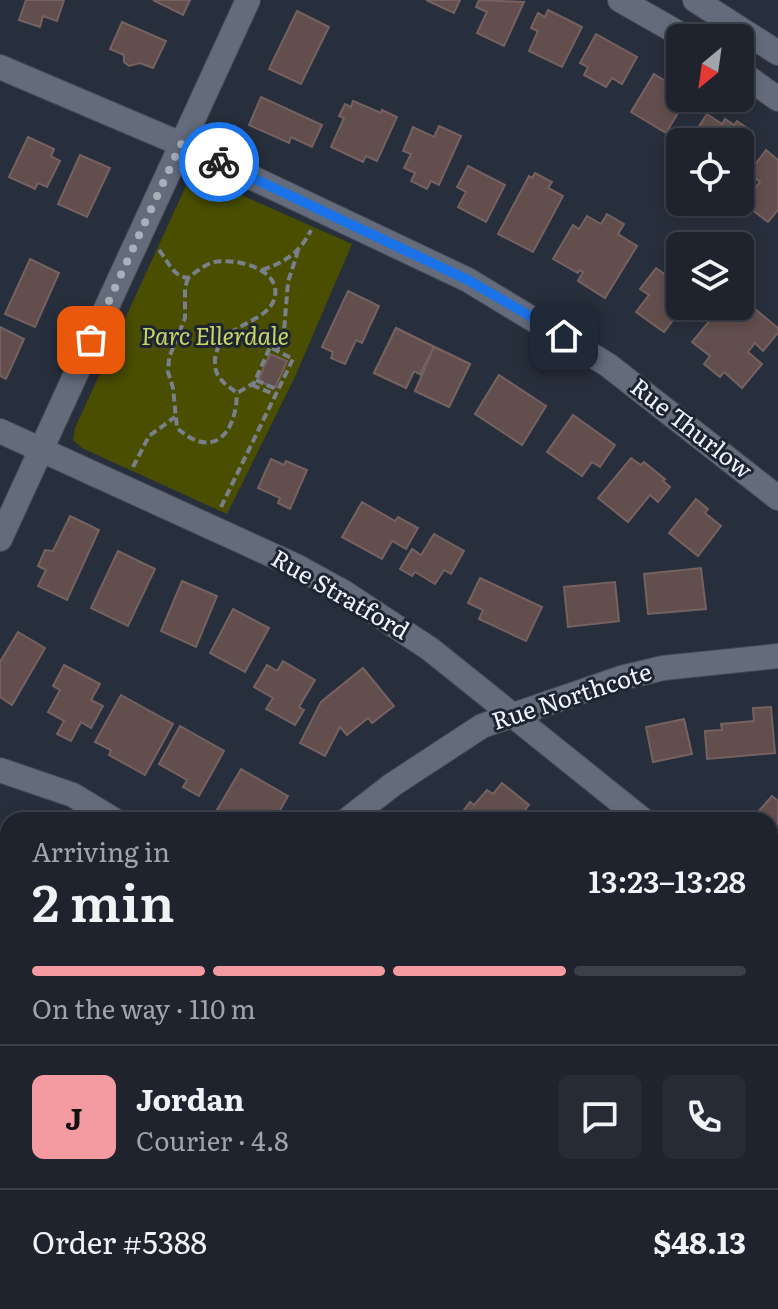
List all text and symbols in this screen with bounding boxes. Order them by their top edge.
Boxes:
north arrow [666,24,754,112]
map controls [666,24,754,320]
courier [179,122,259,202]
button: locate [666,128,754,216]
icon: bike [197,140,241,184]
button: layers [666,232,754,320]
pin [530,302,598,370]
pin [57,306,125,374]
icon: home [542,314,586,358]
park label: Parc Ellerdale [141,317,289,352]
icon: bag [69,318,113,362]
street label: Rue Thurlow [624,368,761,486]
street label: Rue Stratford [266,539,417,647]
street label: Rue Northcote [487,652,655,737]
text: Arriving in [32,831,170,870]
text: 13:23–13:28 [589,858,746,902]
text: 2 min [32,861,175,938]
text: On the way · 110 m [32,988,256,1027]
button: chat [558,1075,642,1159]
button: phone [662,1075,746,1159]
text: Jordan [136,1076,244,1120]
text: J [65,1095,83,1139]
text: Courier · 4.8 [136,1120,289,1159]
text: Order #5388 [32,1219,207,1263]
text: $48.13 [653,1219,746,1263]

